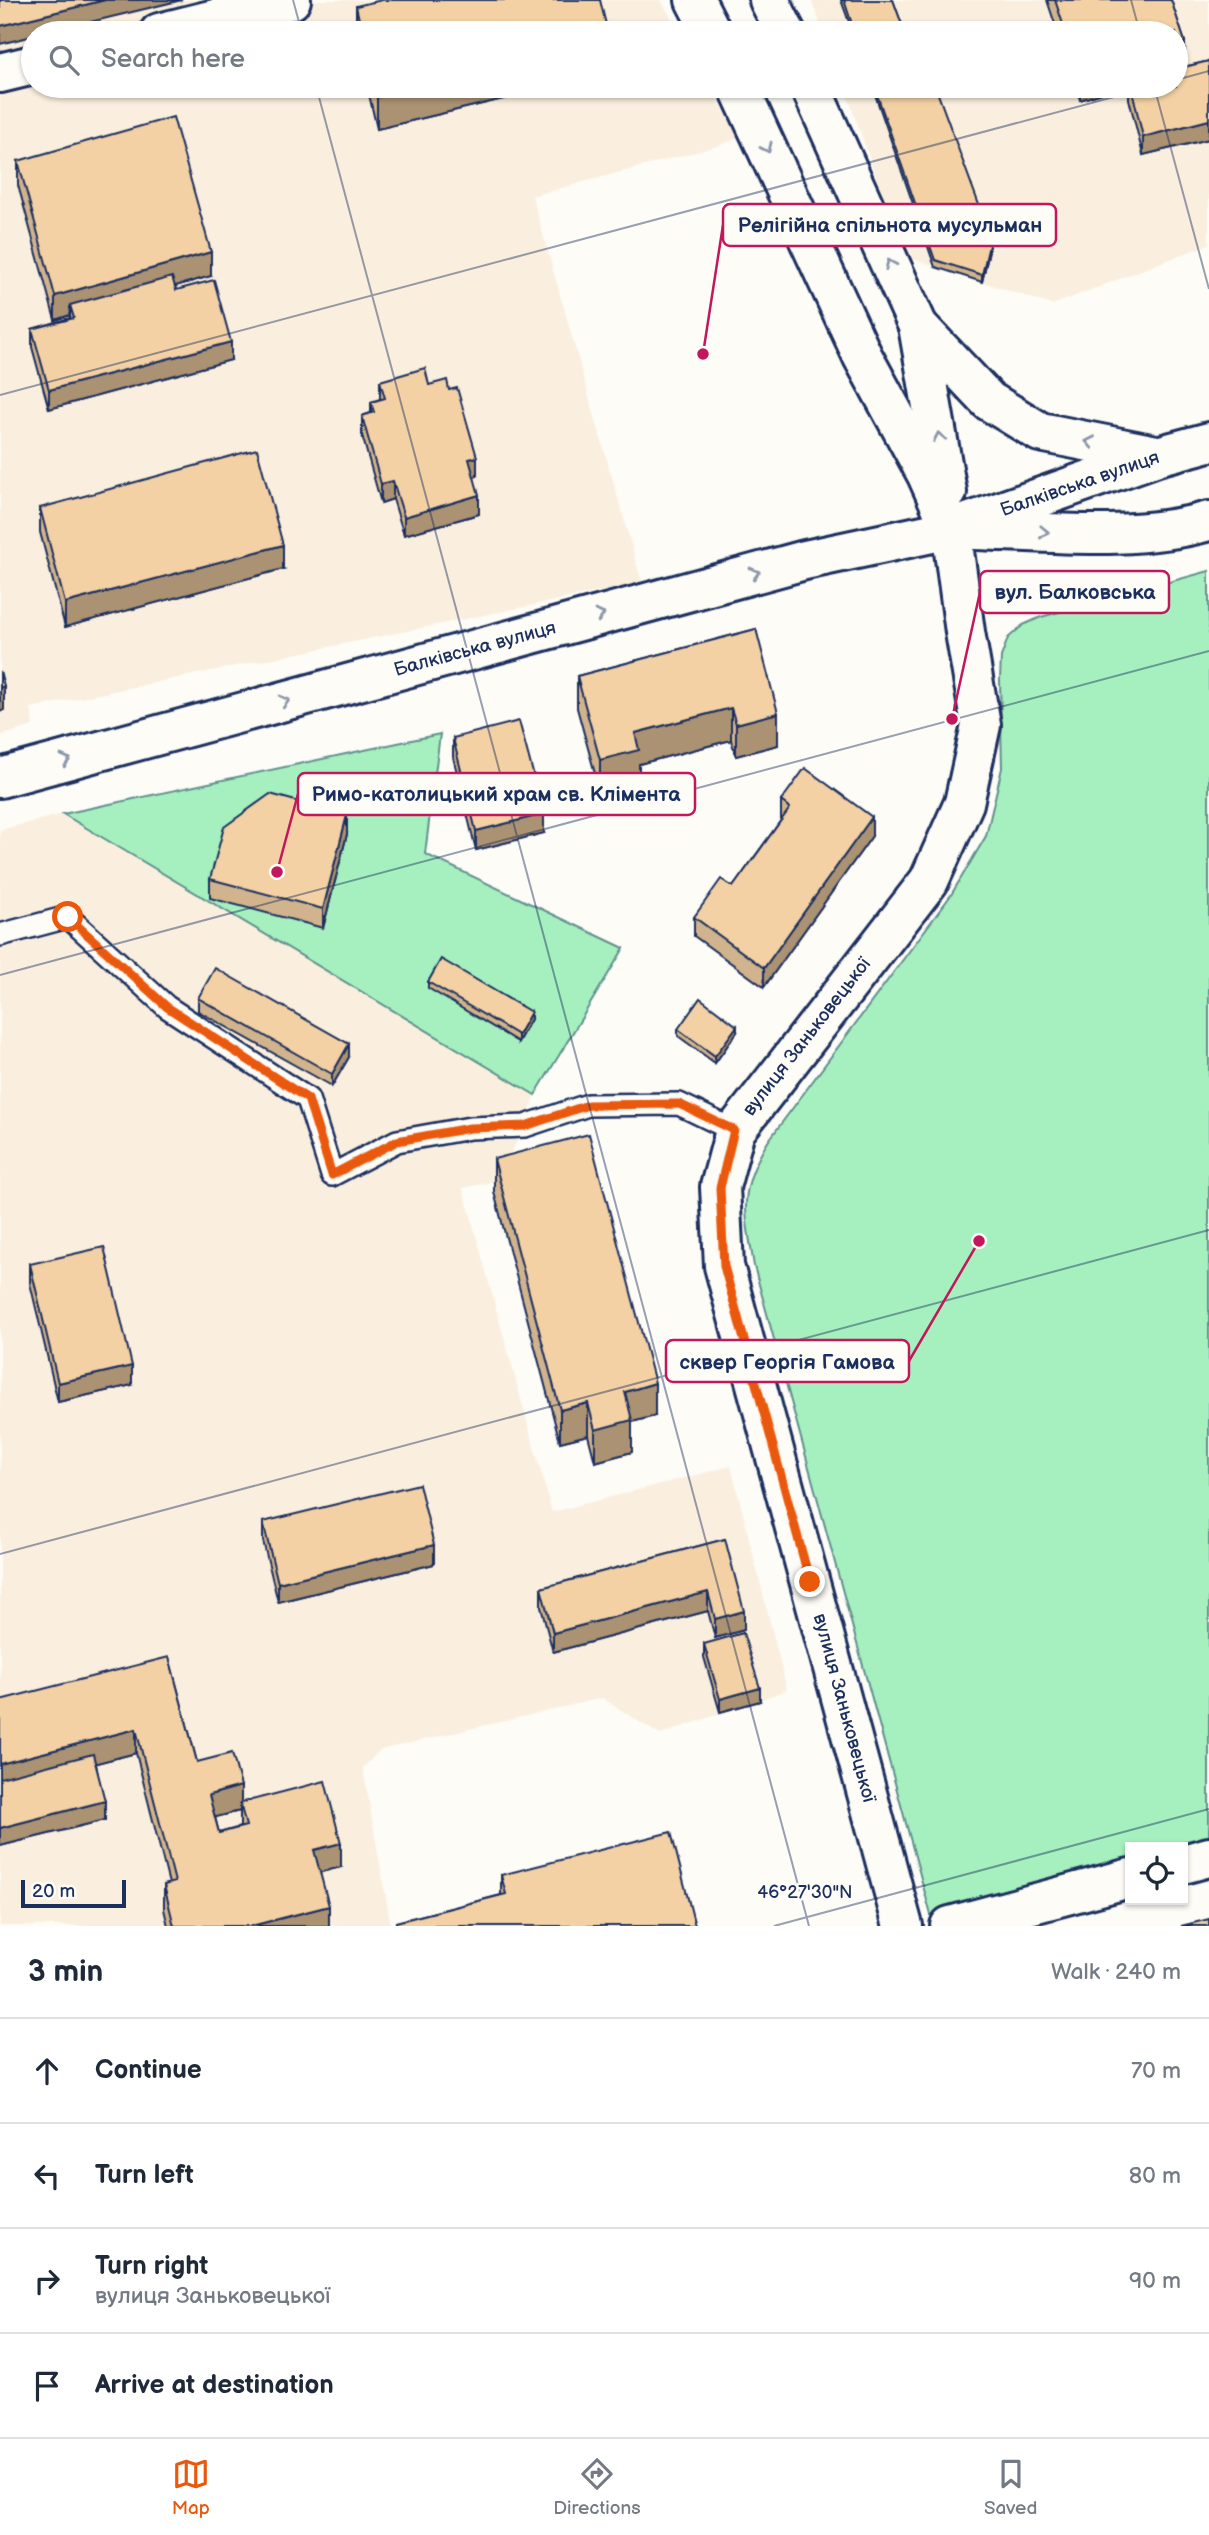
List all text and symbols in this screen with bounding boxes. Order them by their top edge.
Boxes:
search box [21,21,1188,98]
icon: search [45,41,83,79]
text: Search here [101,44,245,75]
one-way arrow [759,141,773,153]
callout: Релігійна спільнота мусульман [723,204,1056,246]
text: Релігійна спільнота мусульман [738,213,1042,238]
one-way arrow [884,259,898,271]
one-way arrow [932,431,947,443]
one-way arrow [1085,436,1097,451]
street label: Балківська вулиця [997,446,1163,522]
one-way arrow [1039,524,1050,539]
one-way arrow [749,567,761,581]
callout: вул. Балковська [980,571,1169,613]
text: вул. Балковська [994,580,1156,605]
one-way arrow [593,609,605,624]
street label: Балківська вулиця [392,616,558,682]
one-way arrow [279,694,291,709]
one-way arrow [60,754,72,768]
callout: Римо-католицький храм св. Клімента [298,773,695,815]
text: Римо-католицький храм св. Клімента [312,782,681,807]
route start [52,901,83,932]
street label: вулиця Заньковецької [738,953,876,1121]
callout: сквер Георгія Гамова [666,1340,909,1382]
text: сквер Георгія Гамова [679,1350,895,1375]
route end [794,1566,825,1597]
street label: вулиця Заньковецької [808,1611,880,1805]
map controls [1125,1842,1188,1905]
button: locate [1125,1842,1188,1905]
scale bar [21,1877,126,1909]
text: 20 m [32,1880,75,1903]
text: 46°27'30"N [757,1882,853,1903]
text: 3 min [28,1954,103,1990]
text: Walk · 240 m [1051,1958,1181,1986]
icon: ahead [28,2052,66,2090]
text: Continue [95,2055,202,2086]
text: 70 m [1131,2057,1181,2085]
icon: left [28,2157,66,2195]
text: Turn left [95,2160,194,2191]
text: 80 m [1129,2162,1181,2190]
text: Turn right [95,2251,208,2282]
icon: right [28,2262,66,2300]
text: 90 m [1129,2267,1181,2295]
text: вулиця Заньковецької [95,2282,330,2310]
icon: arrive [28,2367,66,2405]
text: Arrive at destination [95,2370,334,2401]
tab: Map [172,2455,210,2520]
tab: Directions [553,2455,641,2520]
tab: Saved [984,2455,1037,2520]

